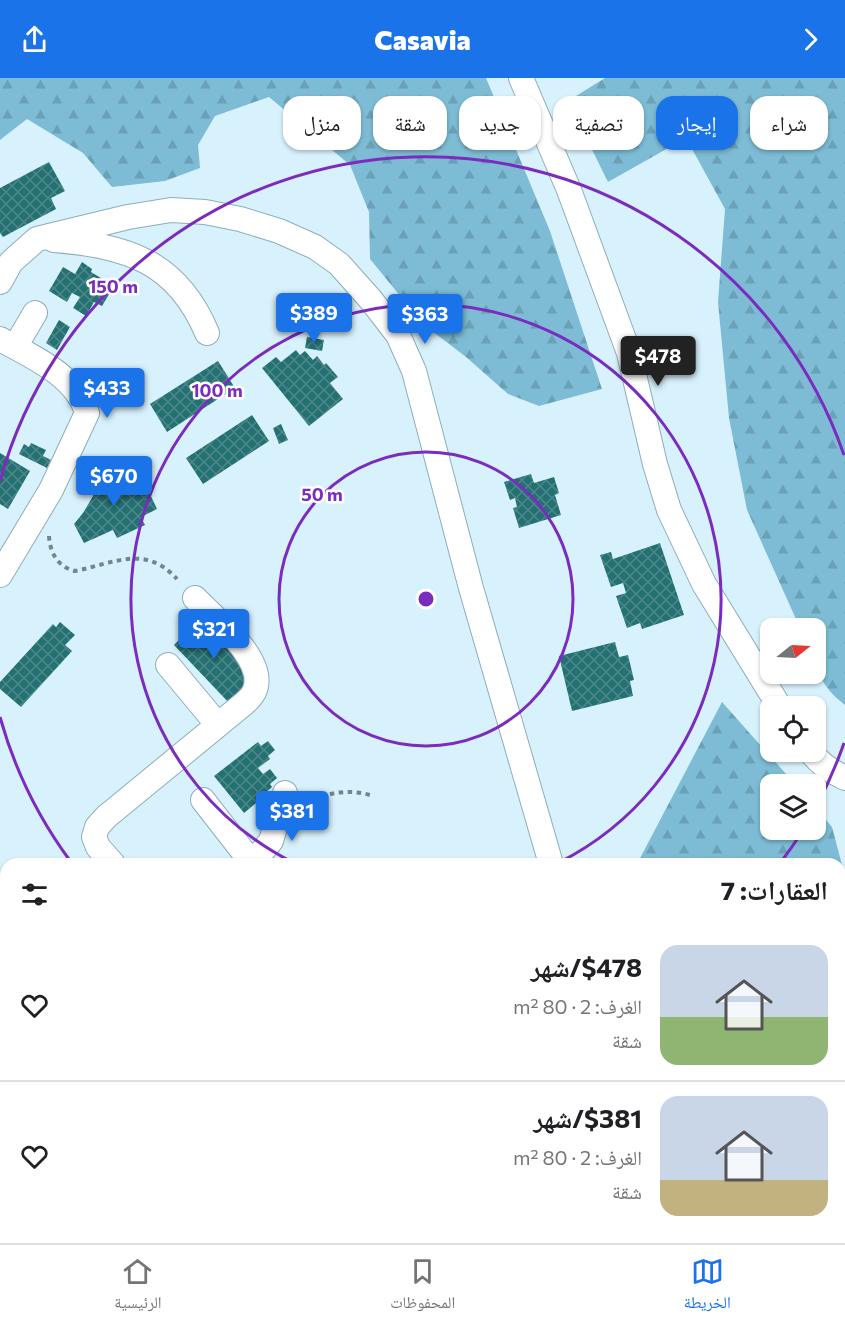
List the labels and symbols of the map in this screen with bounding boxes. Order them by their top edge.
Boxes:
text: 150 m [88,275,138,297]
pin: $389 [278,293,350,344]
pin: $363 [389,294,461,345]
pin: $478 [622,336,694,387]
pin: $433 [71,368,143,419]
text: 100 m [191,379,243,401]
pin: $670 [78,456,150,507]
text: 50 m [301,483,343,505]
centre of rings [416,589,436,609]
pin: $321 [178,609,250,660]
north arrow [760,618,826,684]
pin: $381 [256,791,328,842]

